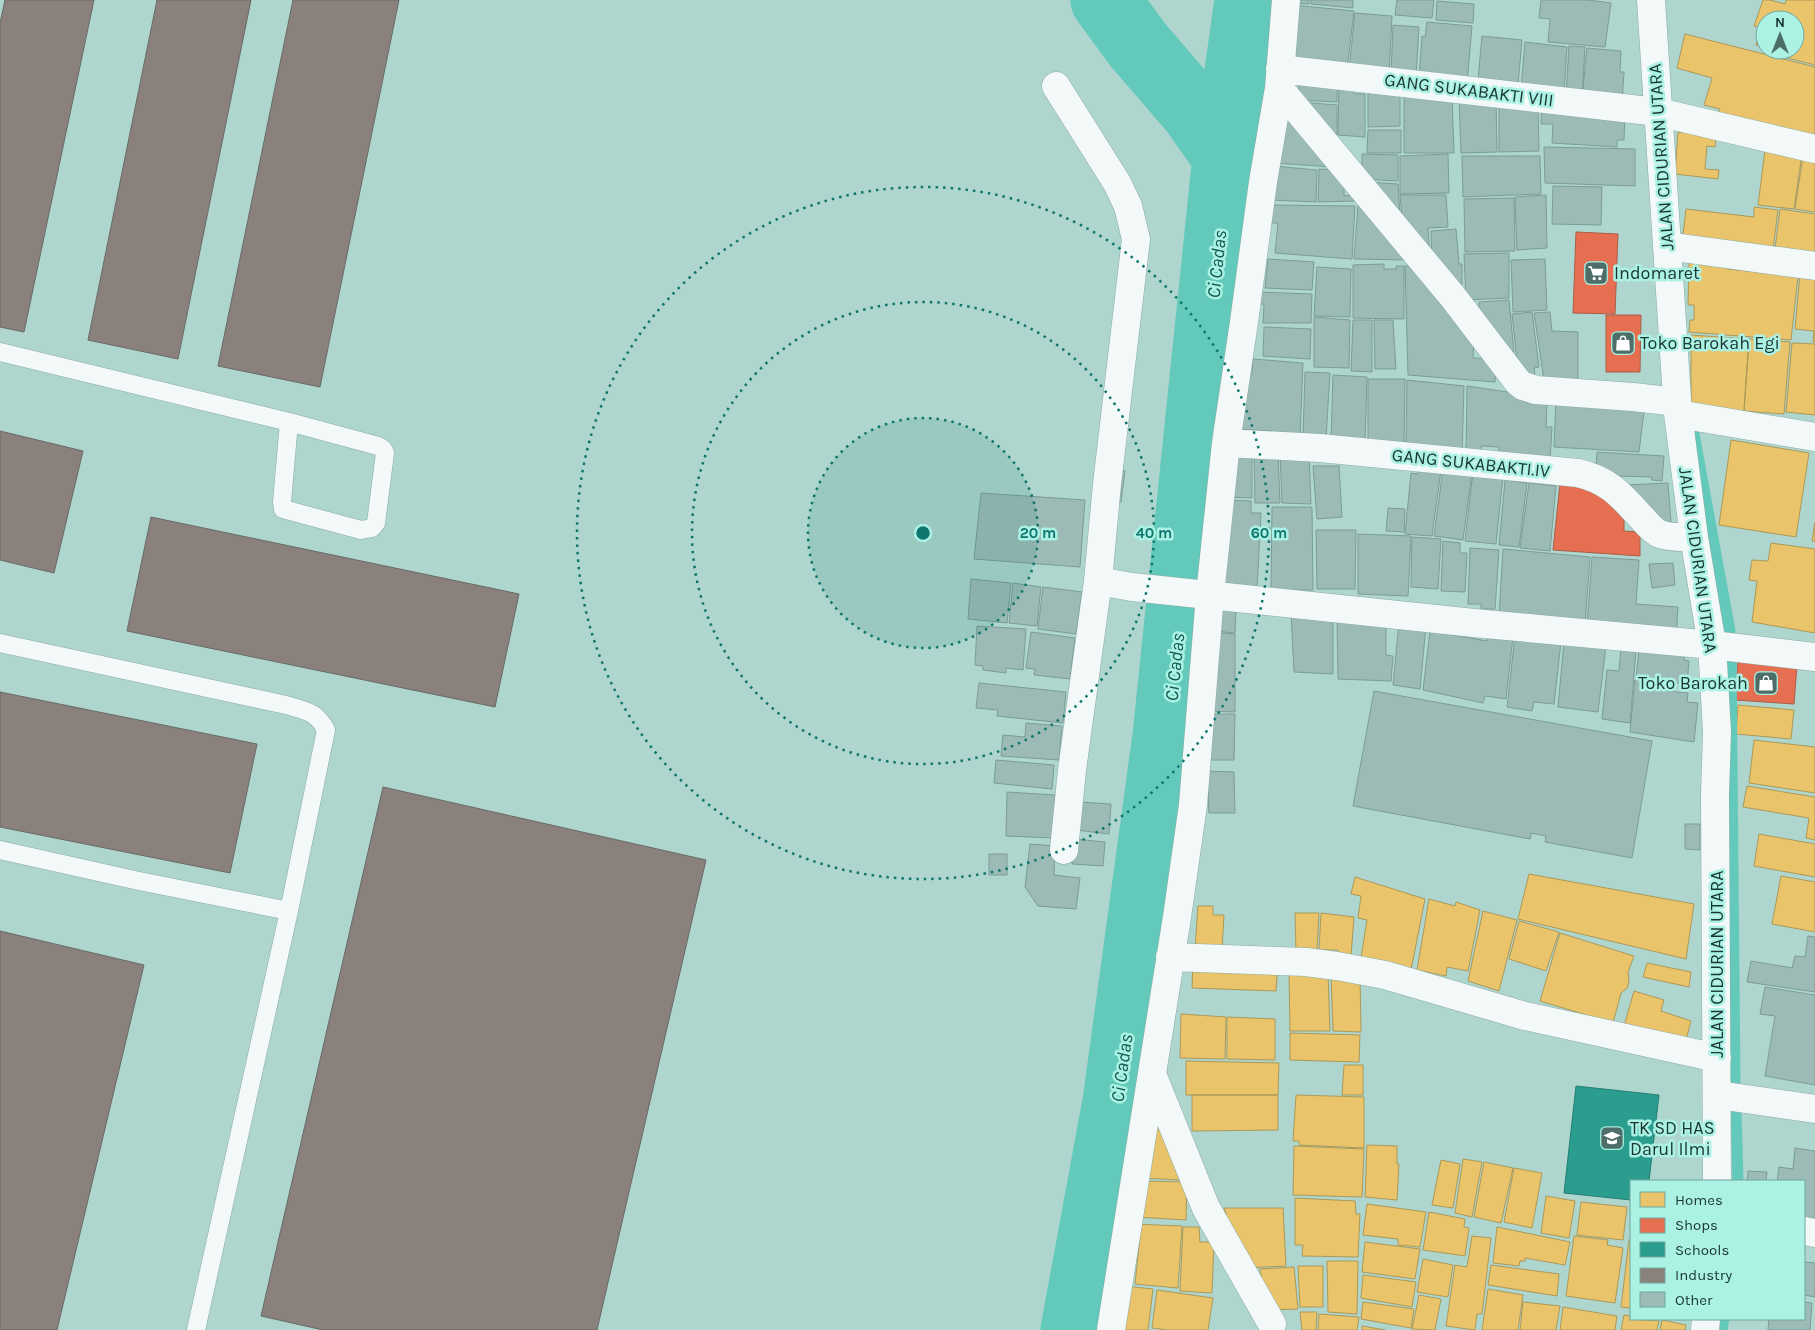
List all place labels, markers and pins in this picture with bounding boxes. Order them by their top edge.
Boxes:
supermarket icon: Indomaret [1583,260,1609,286]
place label: Indomaret [1614,262,1700,284]
shop icon: Toko Barokah Egi [1610,330,1636,356]
place label: Toko Barokah Egi [1640,332,1780,354]
centre of rings [914,524,932,542]
shop icon: Toko Barokah [1753,670,1779,696]
place label: Toko Barokah [1638,672,1748,694]
place label: TK SD HAS Darul Ilmi [1630,1117,1715,1160]
school or university icon: TK SD HAS Darul Ilmi [1599,1125,1625,1151]

